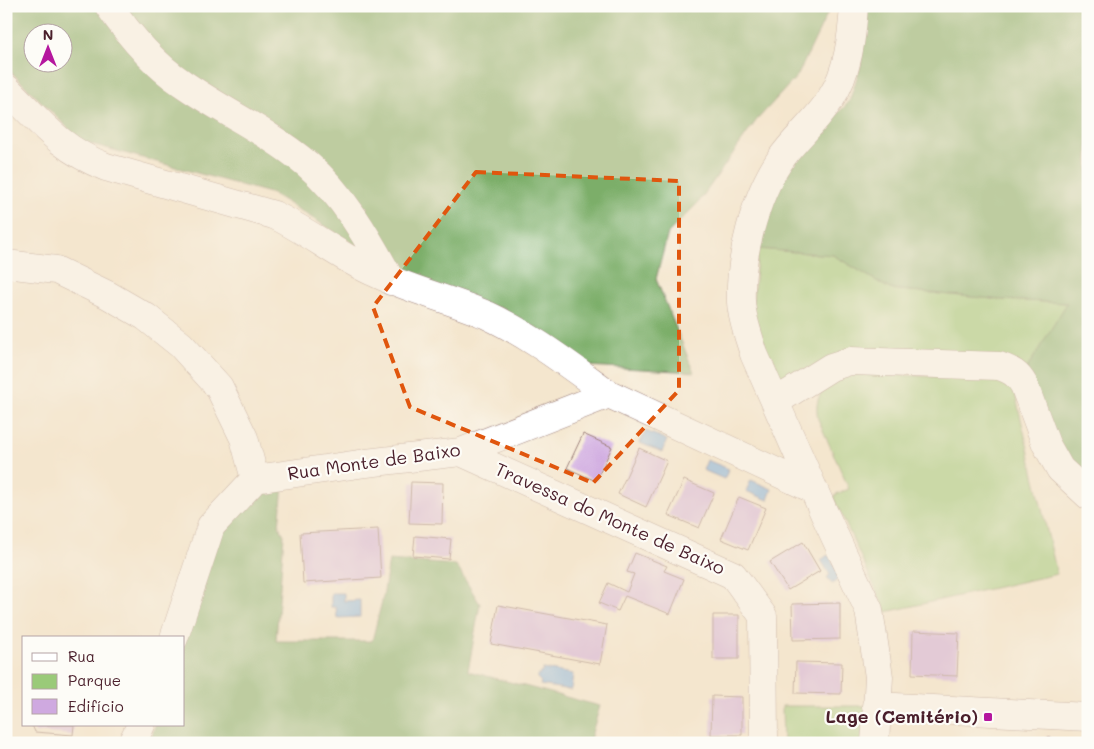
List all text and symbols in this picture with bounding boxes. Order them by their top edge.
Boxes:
north arrow [22,22,72,72]
text: N [43,25,53,44]
street label: Rua Monte de Baixo [286,437,462,485]
street label: Travessa do Monte de Baixo [492,456,729,580]
legend [22,636,185,726]
text: Rua [68,646,95,666]
text: Parque [68,670,121,690]
text: Edifício [68,696,124,716]
place label: Lage (Cemitério) [825,704,978,728]
marker: Lage (Cemitério) [982,711,994,723]

